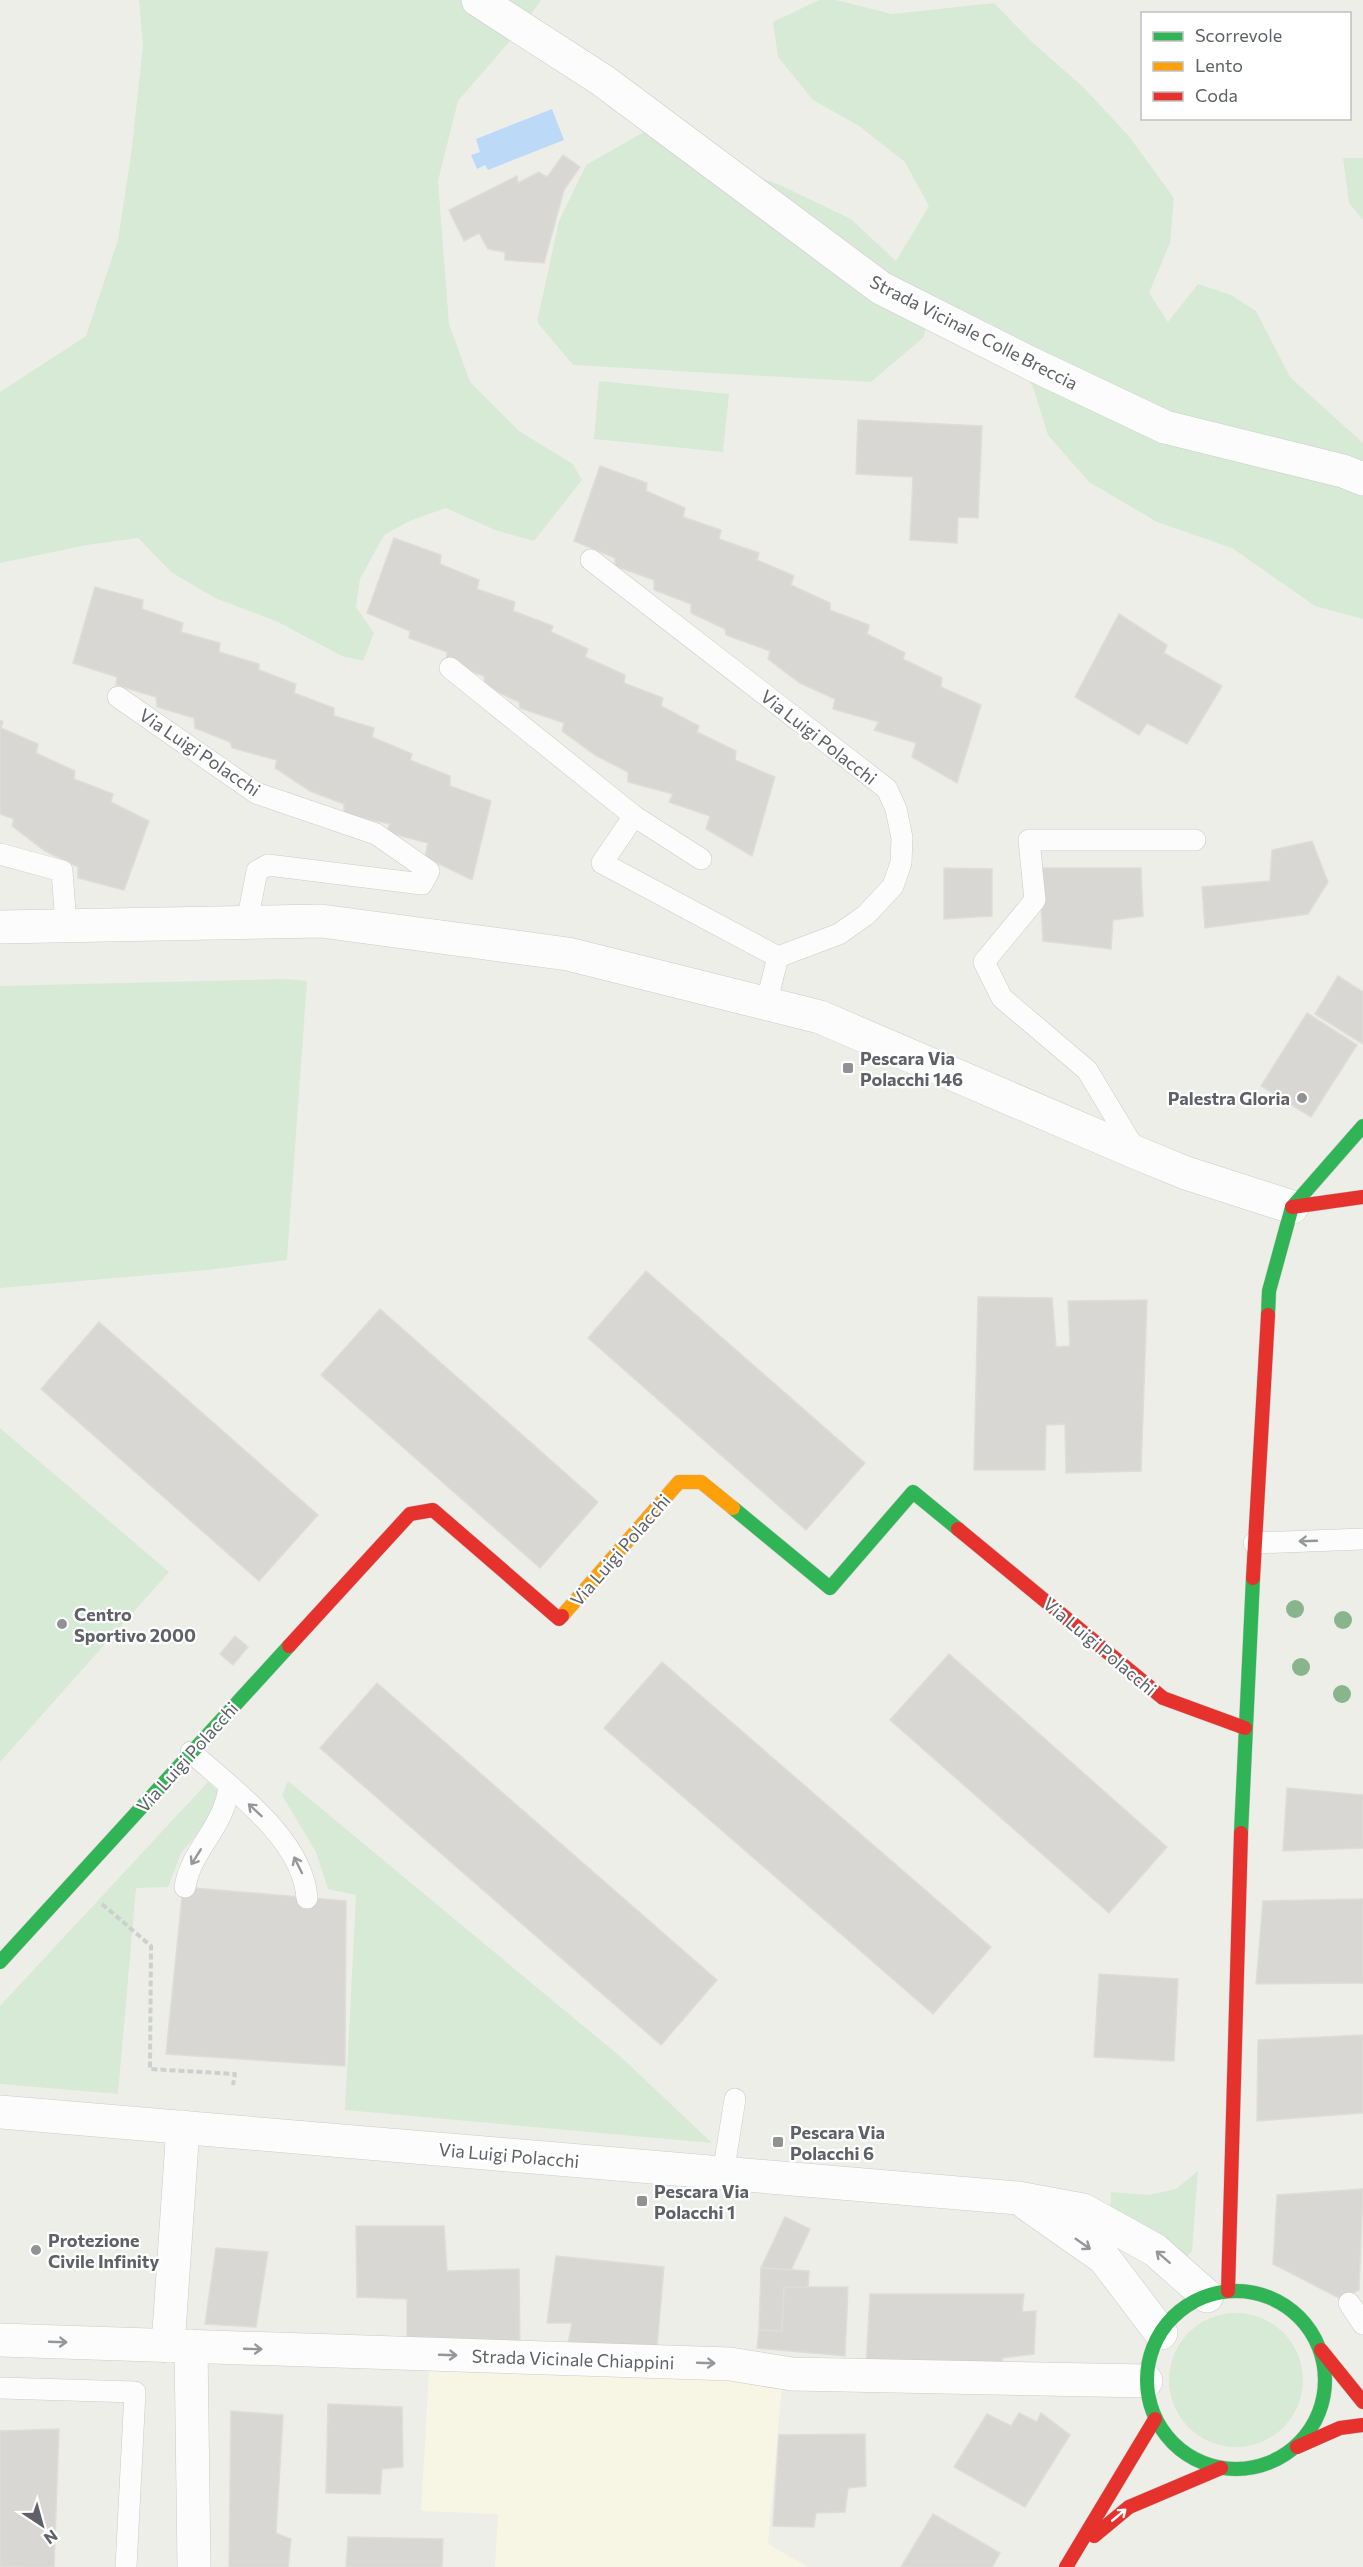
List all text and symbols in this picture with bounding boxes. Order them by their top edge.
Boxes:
legend [1141,12,1351,120]
text: Scorrevole [1195,24,1282,46]
text: Lento [1195,54,1243,76]
text: Coda [1195,84,1238,106]
street label: Strada Vicinale Colle Breccia [866,270,1082,394]
street label: Via Luigi Polacchi [757,685,881,789]
street label: Via Luigi Polacchi [135,703,265,801]
place label: Pescara Via Polacchi 146 [860,1047,963,1090]
marker: Pescara Via Polacchi 146 [841,1061,855,1075]
place label: Palestra Gloria [1168,1087,1290,1109]
marker: Palestra Gloria [1295,1091,1309,1105]
street label: Via Luigi Polacchi [565,1490,675,1610]
one-way arrow [1299,1536,1319,1547]
street label: Via Luigi Polacchi [1039,1592,1161,1700]
place label: Centro Sportivo 2000 [74,1603,196,1646]
marker: Centro Sportivo 2000 [55,1617,69,1631]
street label: Via Luigi Polacchi [132,1697,242,1817]
one-way arrow [247,1803,262,1817]
one-way arrow [190,1848,202,1865]
one-way arrow [291,1856,303,1874]
place label: Pescara Via Polacchi 6 [790,2121,885,2164]
marker: Pescara Via Polacchi 6 [771,2135,785,2149]
street label: Via Luigi Polacchi [438,2138,580,2172]
place label: Pescara Via Polacchi 1 [654,2180,749,2223]
marker: Pescara Via Polacchi 1 [635,2194,649,2208]
place label: Protezione Civile Infinity [48,2229,159,2272]
one-way arrow [1074,2237,1090,2250]
marker: Protezione Civile Infinity [29,2243,43,2257]
one-way arrow [1156,2250,1171,2264]
one-way arrow [48,2336,68,2347]
one-way arrow [243,2343,263,2354]
street label: Strada Vicinale Chiappini [471,2344,675,2374]
one-way arrow [438,2349,458,2361]
one-way arrow [696,2358,716,2369]
north arrow [12,2495,72,2555]
one-way arrow [1111,2509,1127,2522]
text: N [41,2526,62,2549]

